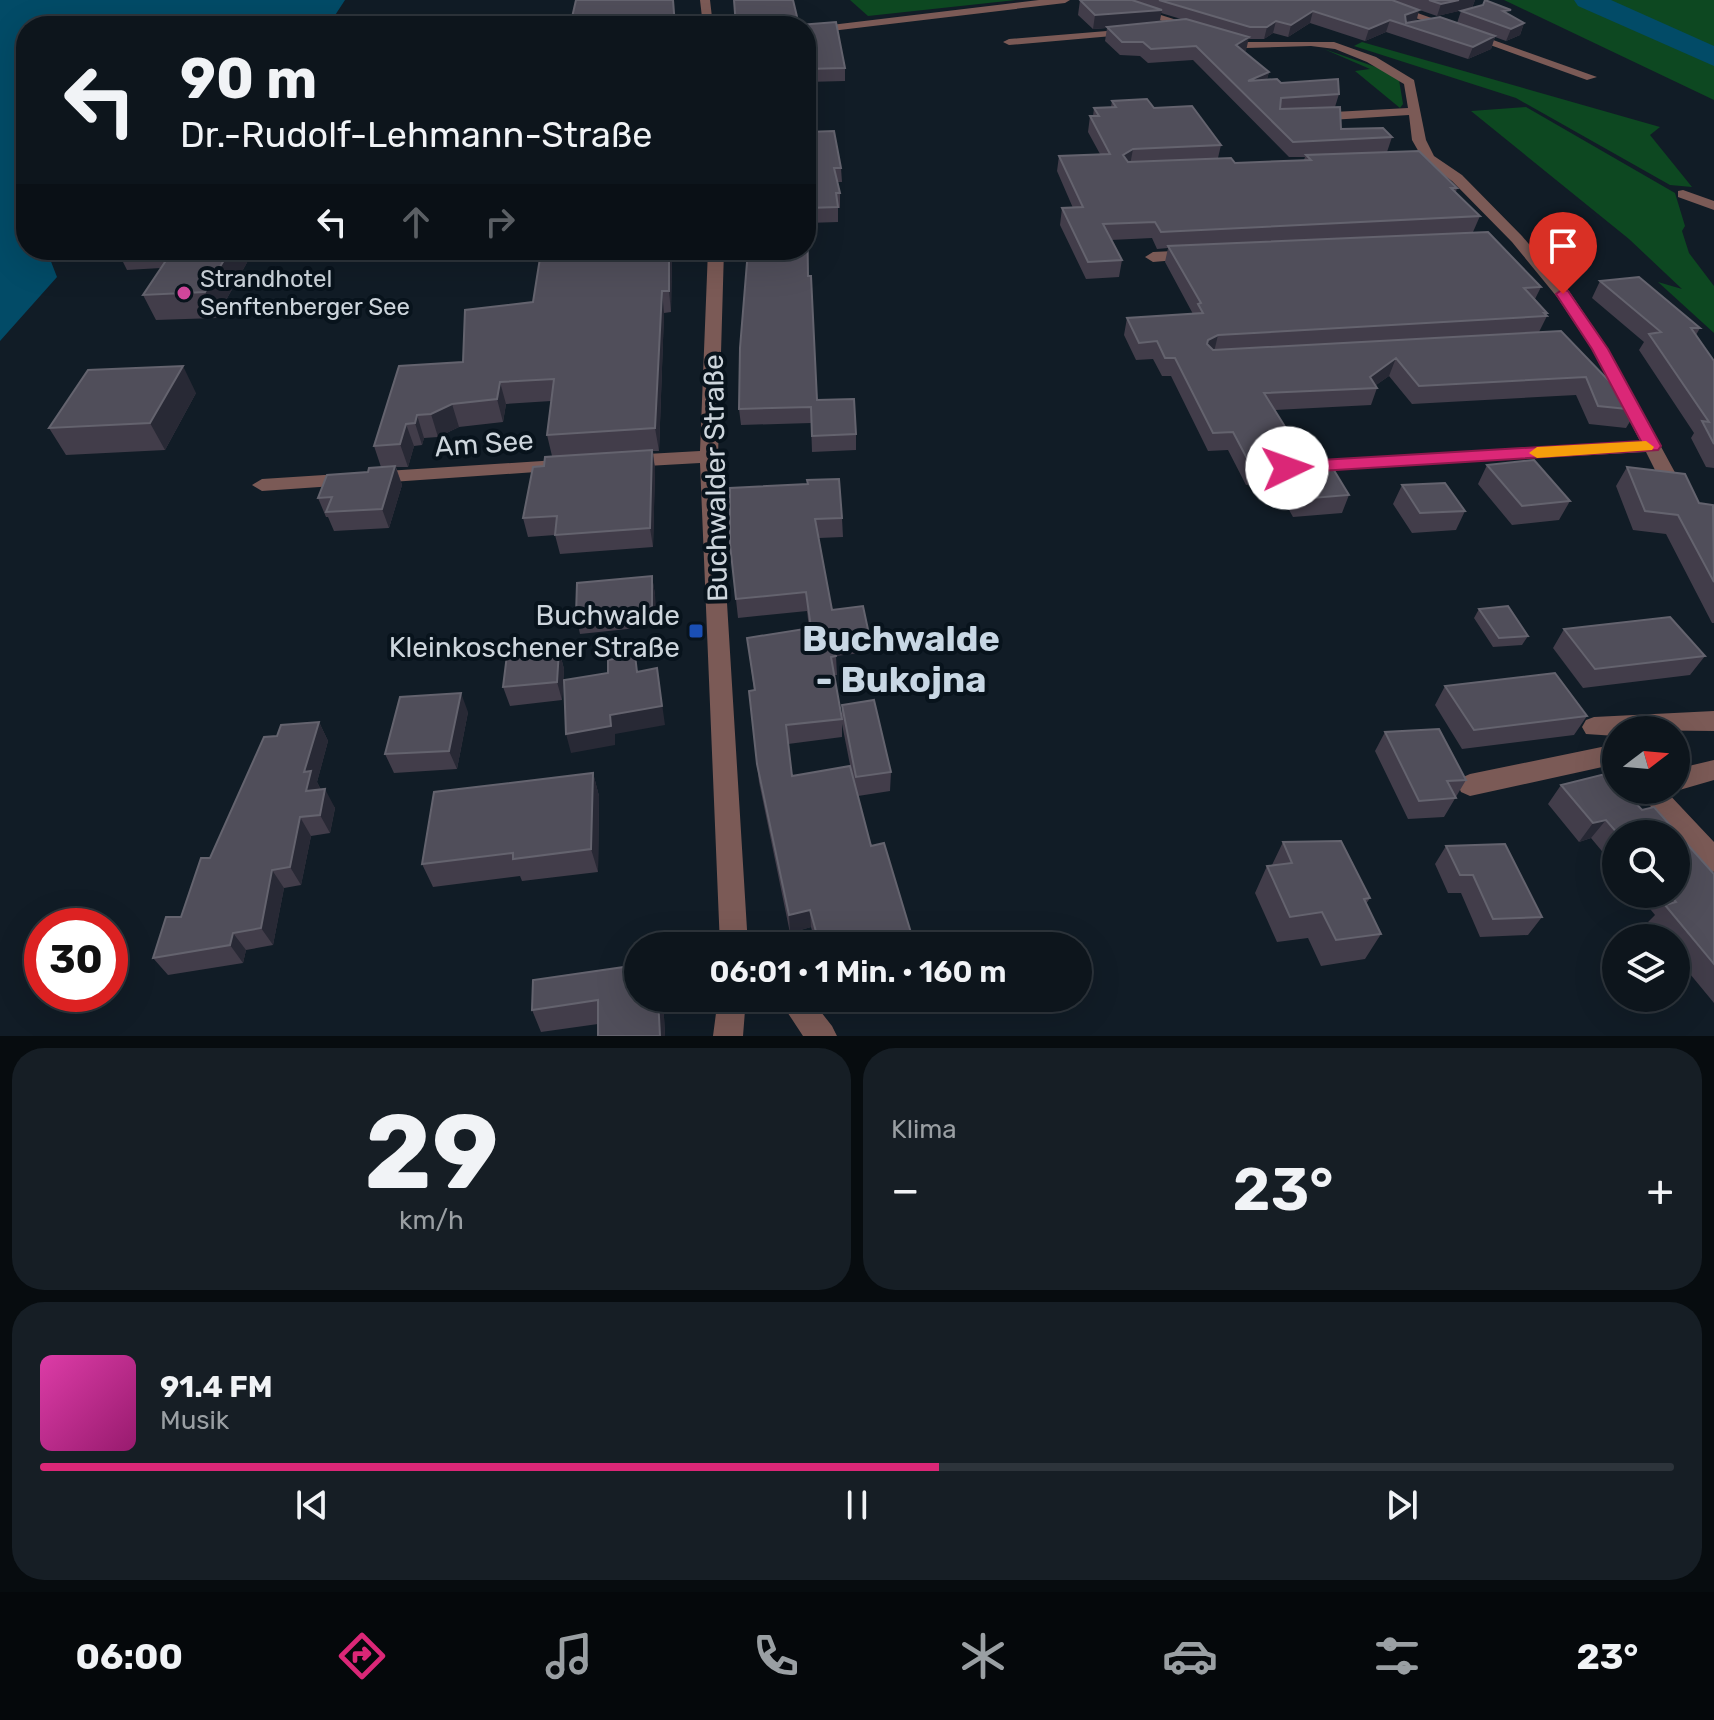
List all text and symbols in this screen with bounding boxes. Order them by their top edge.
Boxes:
text: 90 m [180,46,317,112]
icon: left [48,48,152,152]
text: Dr.-Rudolf-Lehmann-Straße [180,113,652,156]
icon: left [310,200,354,244]
icon: ahead [394,200,438,244]
icon: right [478,200,522,244]
pin [1529,212,1597,294]
icon: arrive [1541,224,1585,268]
place label: Strandhotel Senftenberger See [200,265,410,321]
marker: Strandhotel Senftenberger See [175,284,193,302]
street label: Buchwalder Straße [697,354,734,602]
street label: Am See [433,424,535,463]
position arrow [1245,426,1329,510]
place label: Buchwalde Kleinkoschener Straße [389,599,680,664]
district label: Buchwalde - Bukojna [802,617,1000,701]
marker: Buchwalde Kleinkoschener Straße [687,622,705,640]
north arrow [1602,716,1690,804]
map controls [1602,716,1690,1012]
button: search [1602,820,1690,908]
speed limit sign: 30 [24,908,128,1012]
button: layers [1602,924,1690,1012]
text: 06:01 · 1 Min. · 160 m [710,954,1006,990]
text: 29 [364,1091,499,1214]
text: Klima [891,1114,957,1145]
text: 23° [1233,1154,1334,1225]
text: − [891,1164,920,1216]
text: + [1647,1164,1674,1216]
text: km/h [399,1205,464,1236]
text: 91.4 FM [160,1369,273,1405]
text: Musik [160,1405,229,1436]
icon: previous [290,1483,334,1527]
icon: pause [835,1483,879,1527]
icon: next [1380,1483,1424,1527]
icon: directions [334,1628,390,1684]
icon: music [541,1628,597,1684]
icon: phone [748,1628,804,1684]
icon: climate [955,1628,1011,1684]
icon: car [1162,1628,1218,1684]
icon: filters [1369,1628,1425,1684]
text: 06:00 [76,1635,183,1678]
text: 23° [1576,1635,1638,1678]

